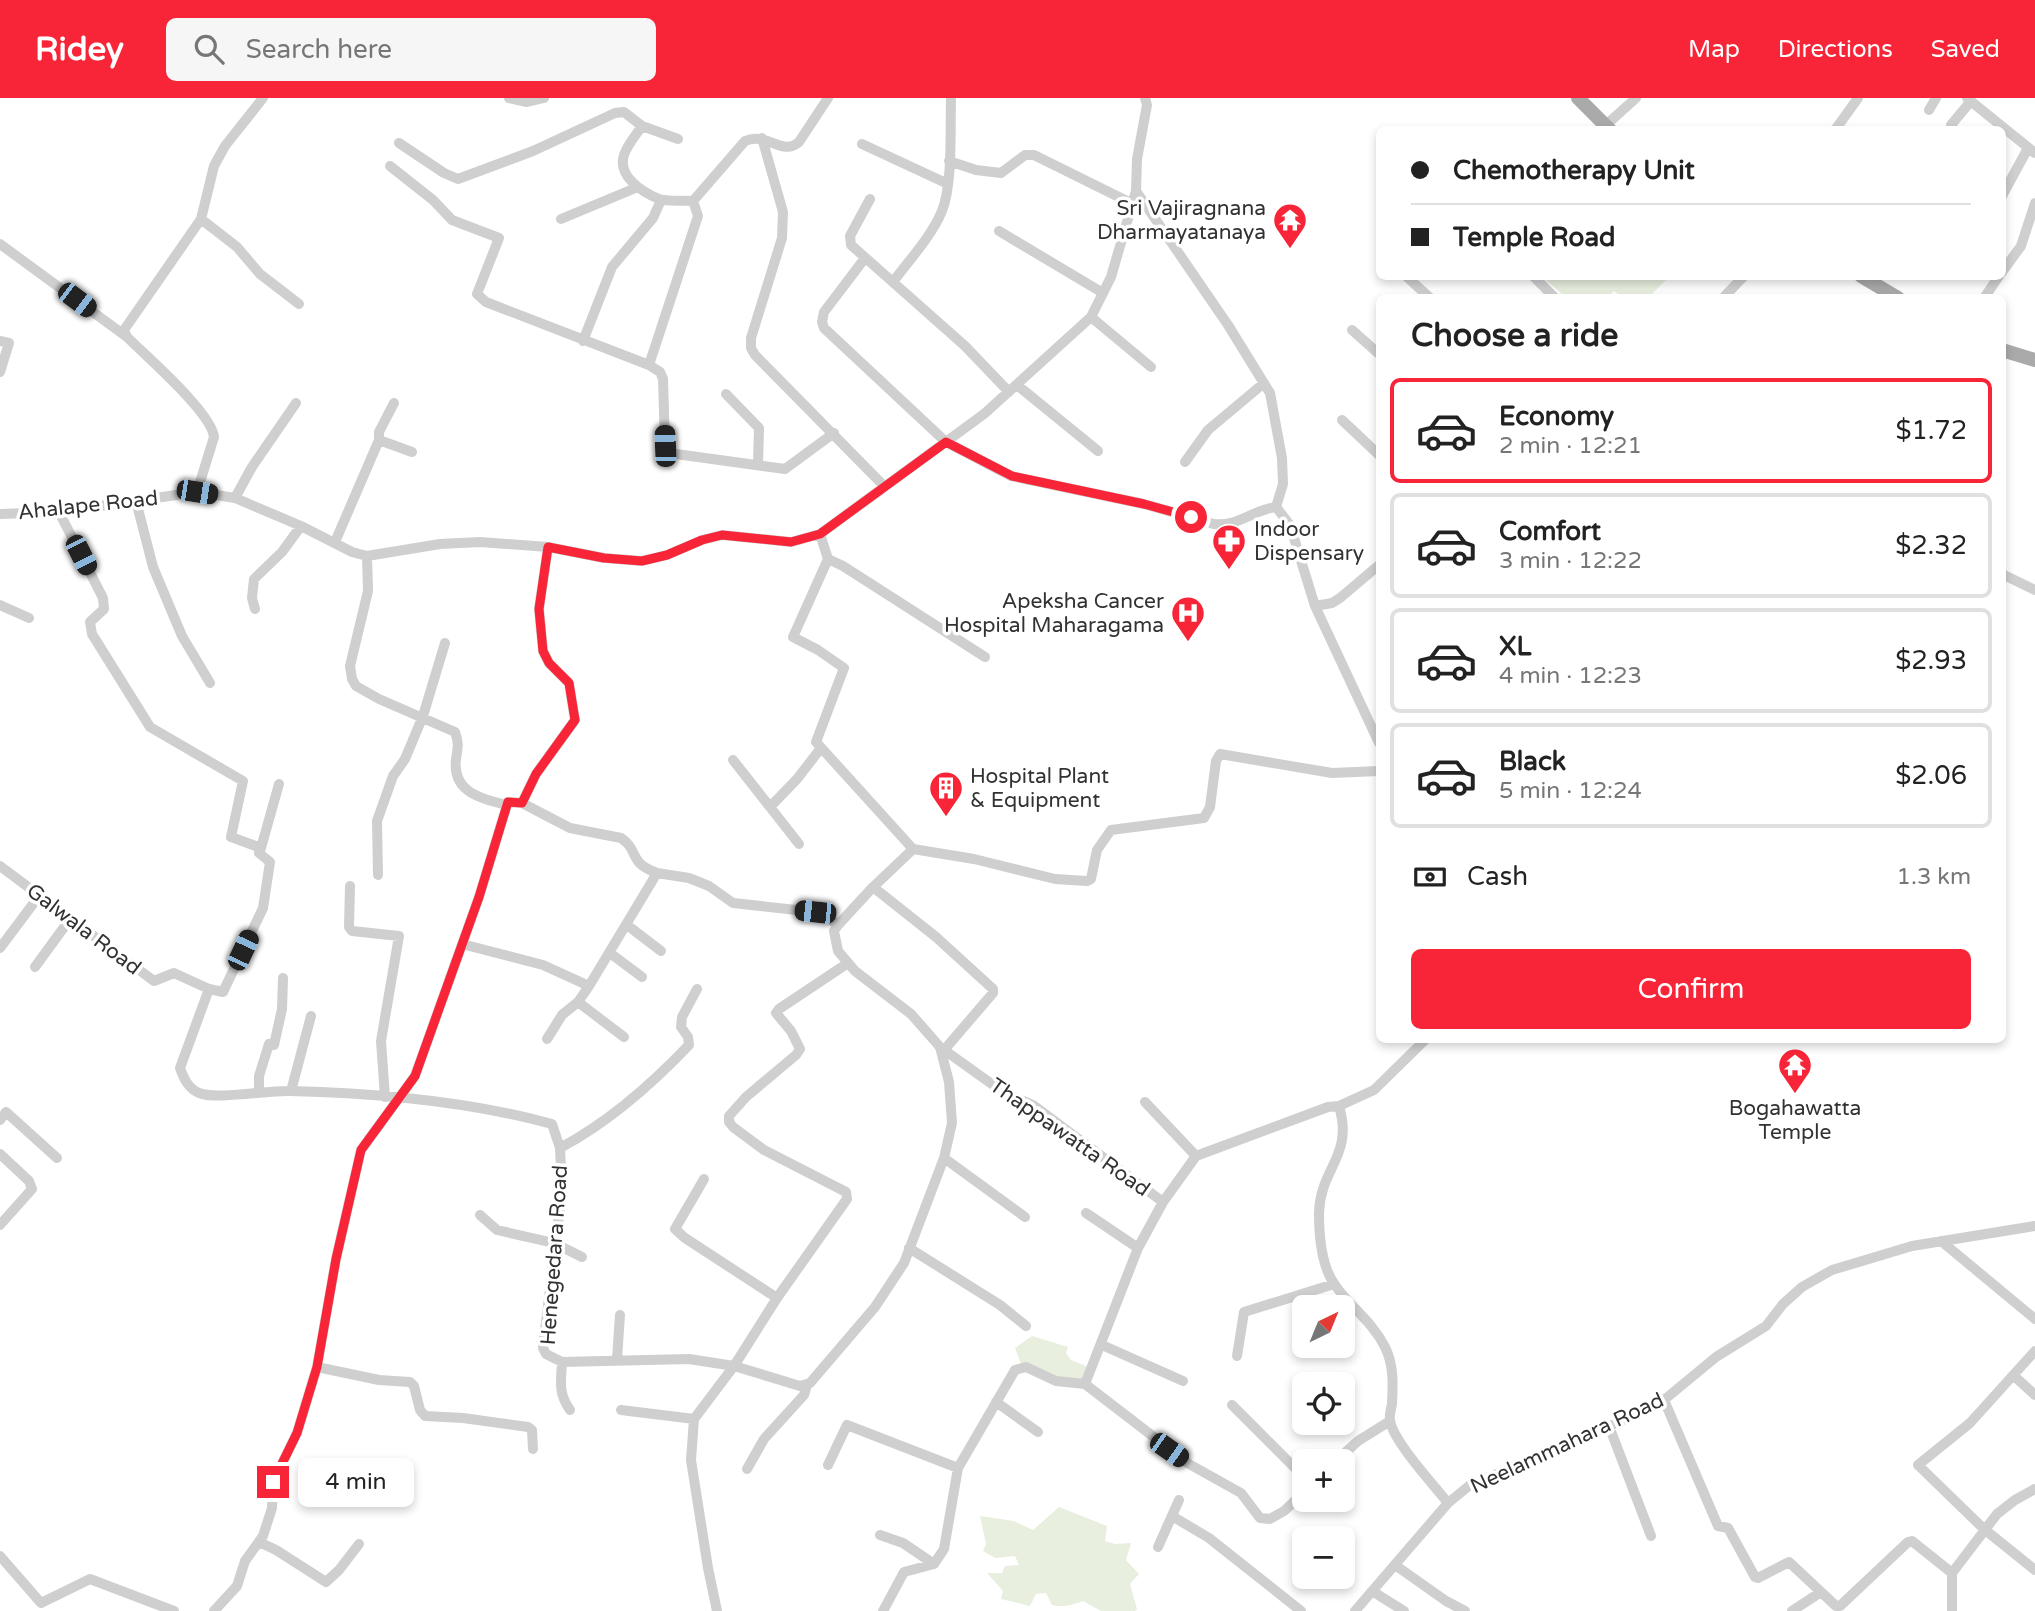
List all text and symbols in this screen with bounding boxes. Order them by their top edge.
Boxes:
search box [166,18,656,81]
text: Ridey [35,30,124,69]
icon: search [190,30,228,68]
text: Search here [246,34,392,65]
text: Map [1688,35,1740,64]
text: Directions [1778,35,1893,64]
text: Saved [1931,35,2000,64]
text: Chemotherapy Unit [1453,155,1695,186]
place label: Sri Vajiragnana Dharmayatanaya [1097,196,1266,245]
temple icon: Sri Vajiragnana Dharmayatanaya [1271,201,1309,250]
text: Temple Road [1453,222,1615,253]
car [54,279,101,321]
text: Choose a ride [1411,317,1618,355]
icon: car [1415,399,1478,462]
text: Economy [1499,401,1614,432]
text: $1.72 [1895,415,1967,446]
car [654,425,677,467]
text: 2 min · 12:21 [1499,432,1642,460]
car [175,478,220,506]
street label: Ahalape Road [17,486,159,525]
route start [1175,501,1207,533]
icon: car [1415,514,1478,577]
text: Comfort [1499,516,1601,547]
place label: Indoor Dispensary [1254,517,1364,566]
pharmacy icon: Indoor Dispensary [1210,522,1248,571]
text: $2.32 [1895,530,1967,561]
car [63,532,100,578]
text: 3 min · 12:22 [1499,547,1642,575]
place label: Apeksha Cancer Hospital Maharagama [944,589,1164,638]
hospital icon: Apeksha Cancer Hospital Maharagama [1169,594,1207,643]
icon: car [1415,629,1478,692]
text: XL [1499,631,1531,662]
text: $2.93 [1895,645,1967,676]
text: 4 min · 12:23 [1499,662,1642,690]
icon: car [1415,744,1478,807]
text: Black [1499,746,1566,777]
text: $2.06 [1895,760,1967,791]
place label: Hospital Plant & Equipment [970,764,1109,813]
building icon: Hospital Plant & Equipment [927,769,965,818]
text: 5 min · 12:24 [1499,777,1642,805]
icon: cash [1411,858,1449,896]
text: Cash [1467,861,1528,892]
text: 1.3 km [1897,863,1971,891]
street label: Galwala Road [22,878,146,980]
car [794,899,837,925]
car [225,927,262,973]
button: Confirm [1411,949,1971,1029]
temple icon: Bogahawatta Temple [1776,1046,1814,1095]
street label: Thappawatta Road [985,1073,1155,1202]
place label: Bogahawatta Temple [1729,1096,1861,1145]
street label: Henegedara Road [536,1164,573,1346]
north arrow [1292,1295,1354,1358]
map controls [1292,1295,1355,1589]
button: locate [1292,1372,1355,1435]
street label: Neelammahara Road [1467,1388,1668,1499]
car [1146,1429,1193,1471]
button: + [1292,1449,1355,1512]
callout: 4 min [298,1458,413,1506]
route end [257,1466,289,1498]
text: 4 min [325,1468,387,1496]
button: − [1292,1526,1355,1589]

